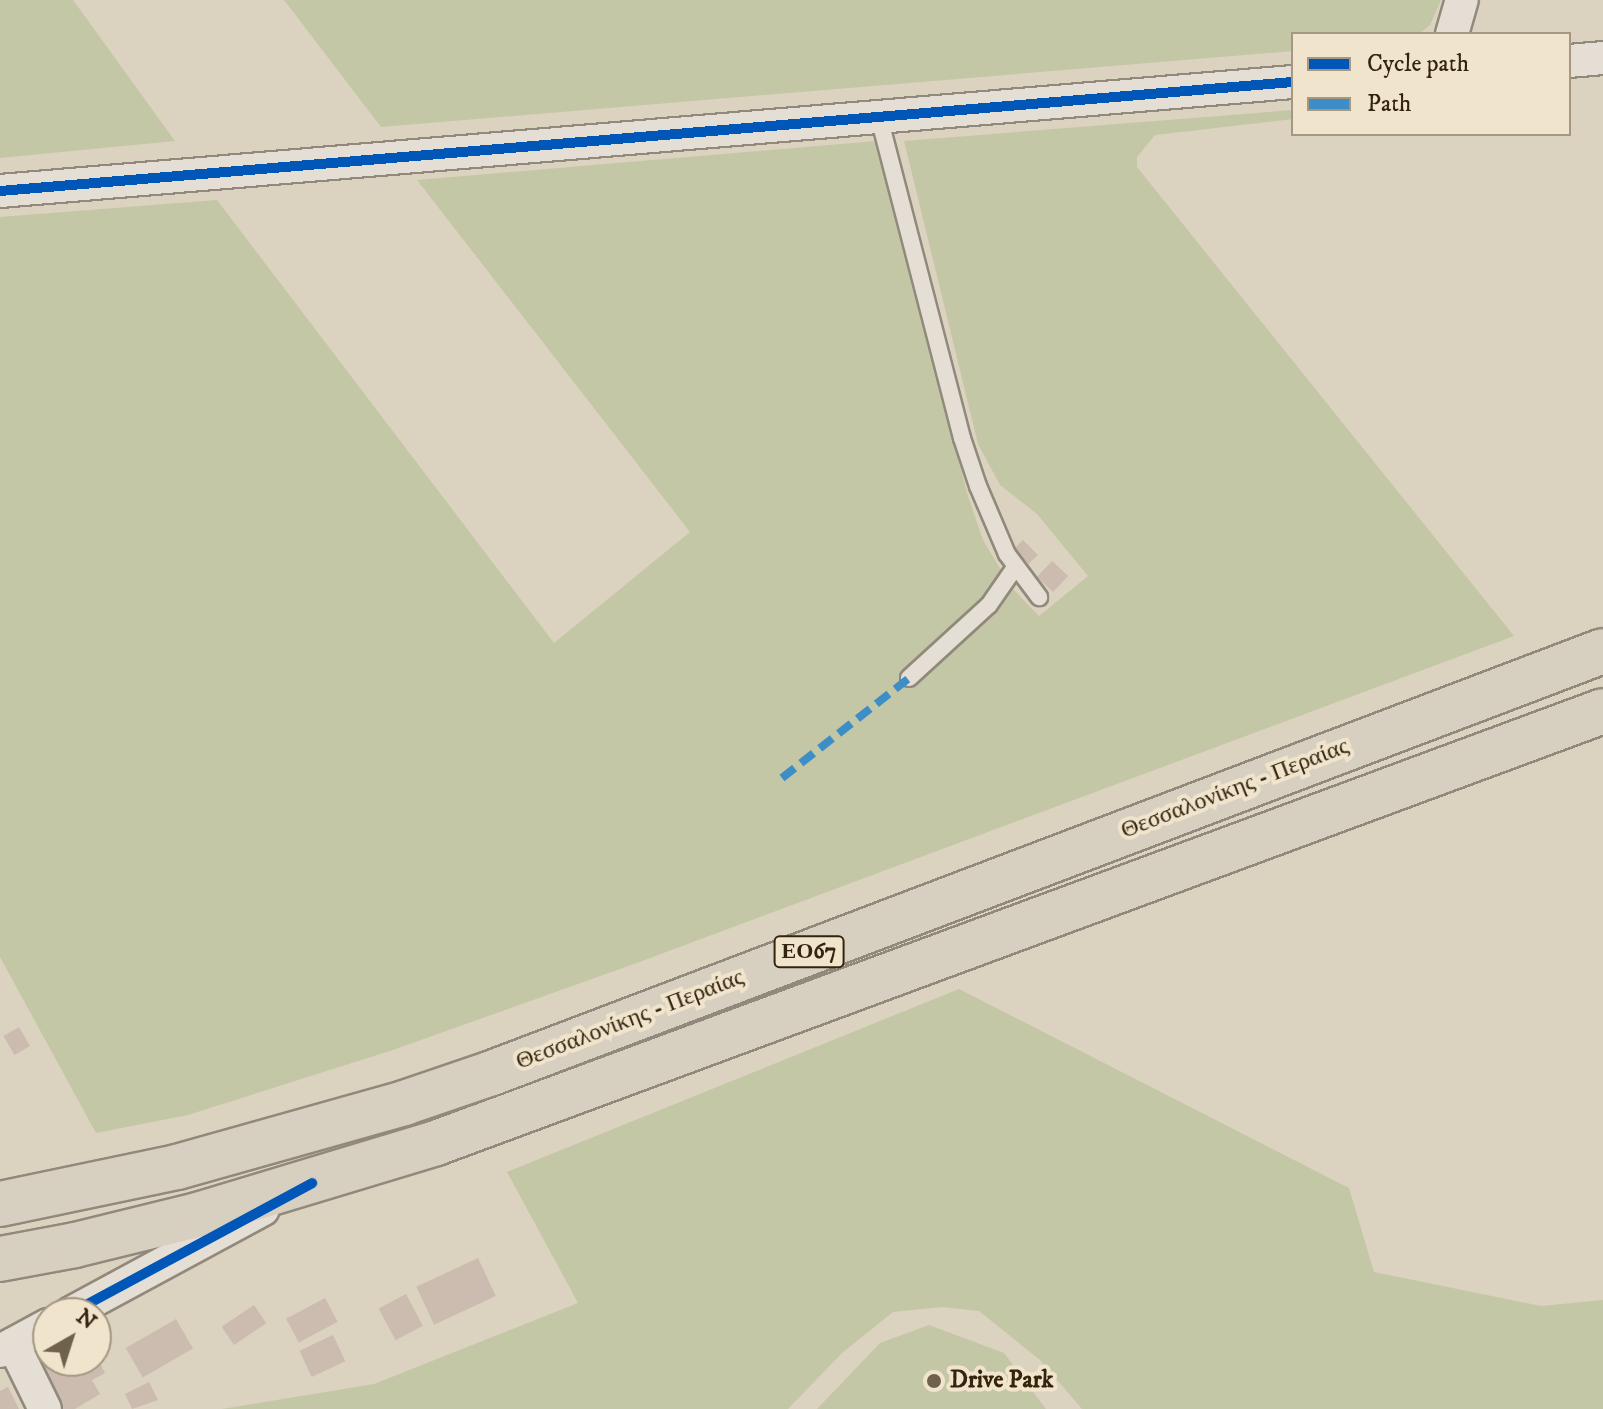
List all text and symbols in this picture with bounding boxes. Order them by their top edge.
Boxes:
legend [1291,32,1571,136]
text: Cycle path [1367,49,1469,79]
text: Path [1367,89,1411,119]
street label: Θεσσαλονίκης - Περαίας [1117,732,1353,846]
road number: ΕΟ67 [773,934,845,970]
street label: Θεσσαλονίκης - Περαίας [512,963,748,1077]
north arrow [32,1297,112,1377]
text: N [71,1303,102,1336]
place label: Drive Park [950,1367,1053,1395]
marker: Drive Park [925,1372,943,1390]

